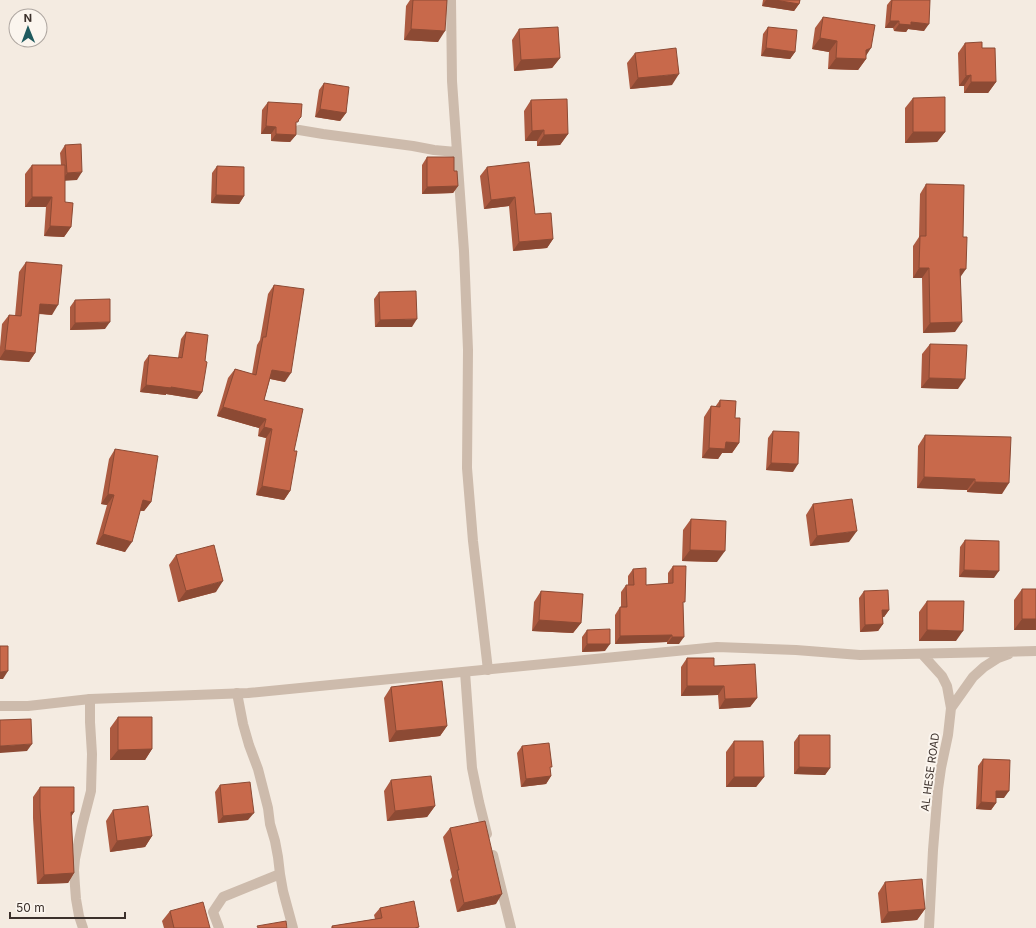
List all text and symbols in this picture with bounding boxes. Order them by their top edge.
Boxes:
north arrow [8,8,48,48]
text: N [24,11,32,25]
street label: AL HESE ROAD [918,732,942,812]
scale bar [10,894,125,920]
text: 50 m [16,900,45,915]

